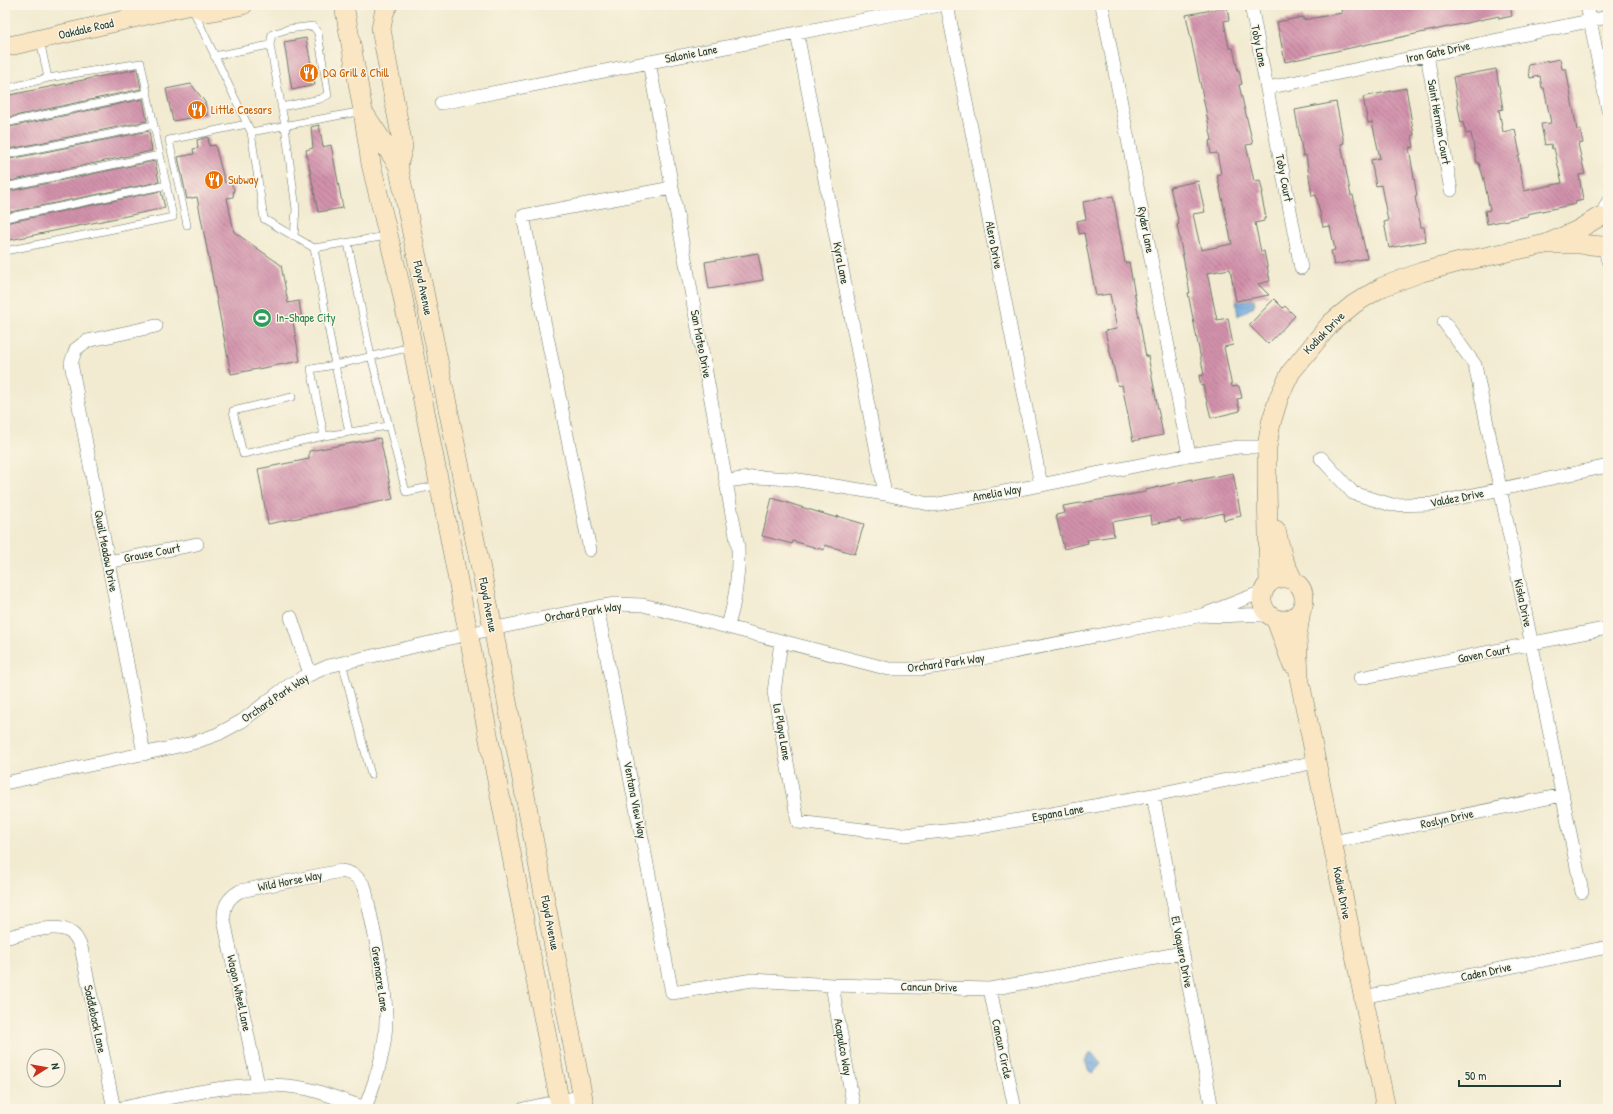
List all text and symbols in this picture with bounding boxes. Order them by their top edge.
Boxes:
street label: Oakdale Road [57,14,115,43]
street label: Toby Lane [1247,23,1272,69]
street label: Iron Gate Drive [1404,36,1472,67]
street label: Salonie Lane [663,40,719,67]
restaurant icon: DQ Grill & Chill [298,62,320,84]
place label: DQ Grill & Chill [323,64,390,81]
street label: Saint Herman Court [1424,78,1456,167]
restaurant icon: Little Caesars [186,99,208,121]
place label: Little Caesars [211,101,272,118]
street label: Toby Court [1272,153,1298,204]
restaurant icon: Subway [203,169,225,191]
place label: Subway [228,171,259,188]
street label: Ryder Lane [1134,205,1159,255]
street label: Alero Drive [982,219,1008,271]
street label: Kyra Lane [829,240,854,286]
street label: Floyd Avenue [409,258,438,317]
sports icon: In-Shape City [251,307,273,329]
street label: Kodiak Drive [1299,307,1348,358]
street label: San Mateo Drive [687,308,716,380]
place label: In-Shape City [276,309,336,326]
street label: Amelia Way [971,480,1023,505]
street label: Valdez Drive [1428,484,1486,511]
street label: Quail Meadow Drive [90,509,123,594]
street label: Grouse Court [122,539,182,566]
street label: Floyd Avenue [475,575,502,634]
street label: Kiska Drive [1510,577,1537,629]
street label: Orchard Park Way [543,597,623,626]
street label: Gaven Court [1456,640,1512,667]
street label: Orchard Park Way [906,649,986,676]
street label: Orchard Park Way [238,669,312,726]
street label: La Playa Lane [769,702,796,762]
street label: Ventana View Way [620,760,651,840]
street label: Espana Lane [1031,800,1085,825]
street label: Roslyn Drive [1419,805,1475,832]
street label: Kodiak Drive [1329,865,1356,921]
street label: Wild Horse Way [256,866,323,895]
street label: Floyd Avenue [537,893,564,952]
street label: El Vaquero Drive [1167,915,1198,989]
street label: Greenacre Lane [367,945,394,1013]
street label: Wagon Wheel Lane [223,953,256,1033]
street label: Caden Drive [1459,958,1513,985]
street label: Cancun Drive [900,978,958,995]
street label: Saddleback Lane [80,983,111,1055]
street label: Acapulco Way [830,1017,857,1077]
street label: Cancun Circle [988,1017,1017,1081]
north arrow [26,1048,66,1088]
text: N [48,1062,63,1070]
scale bar [1459,1062,1560,1088]
text: 50 m [1465,1067,1486,1084]

